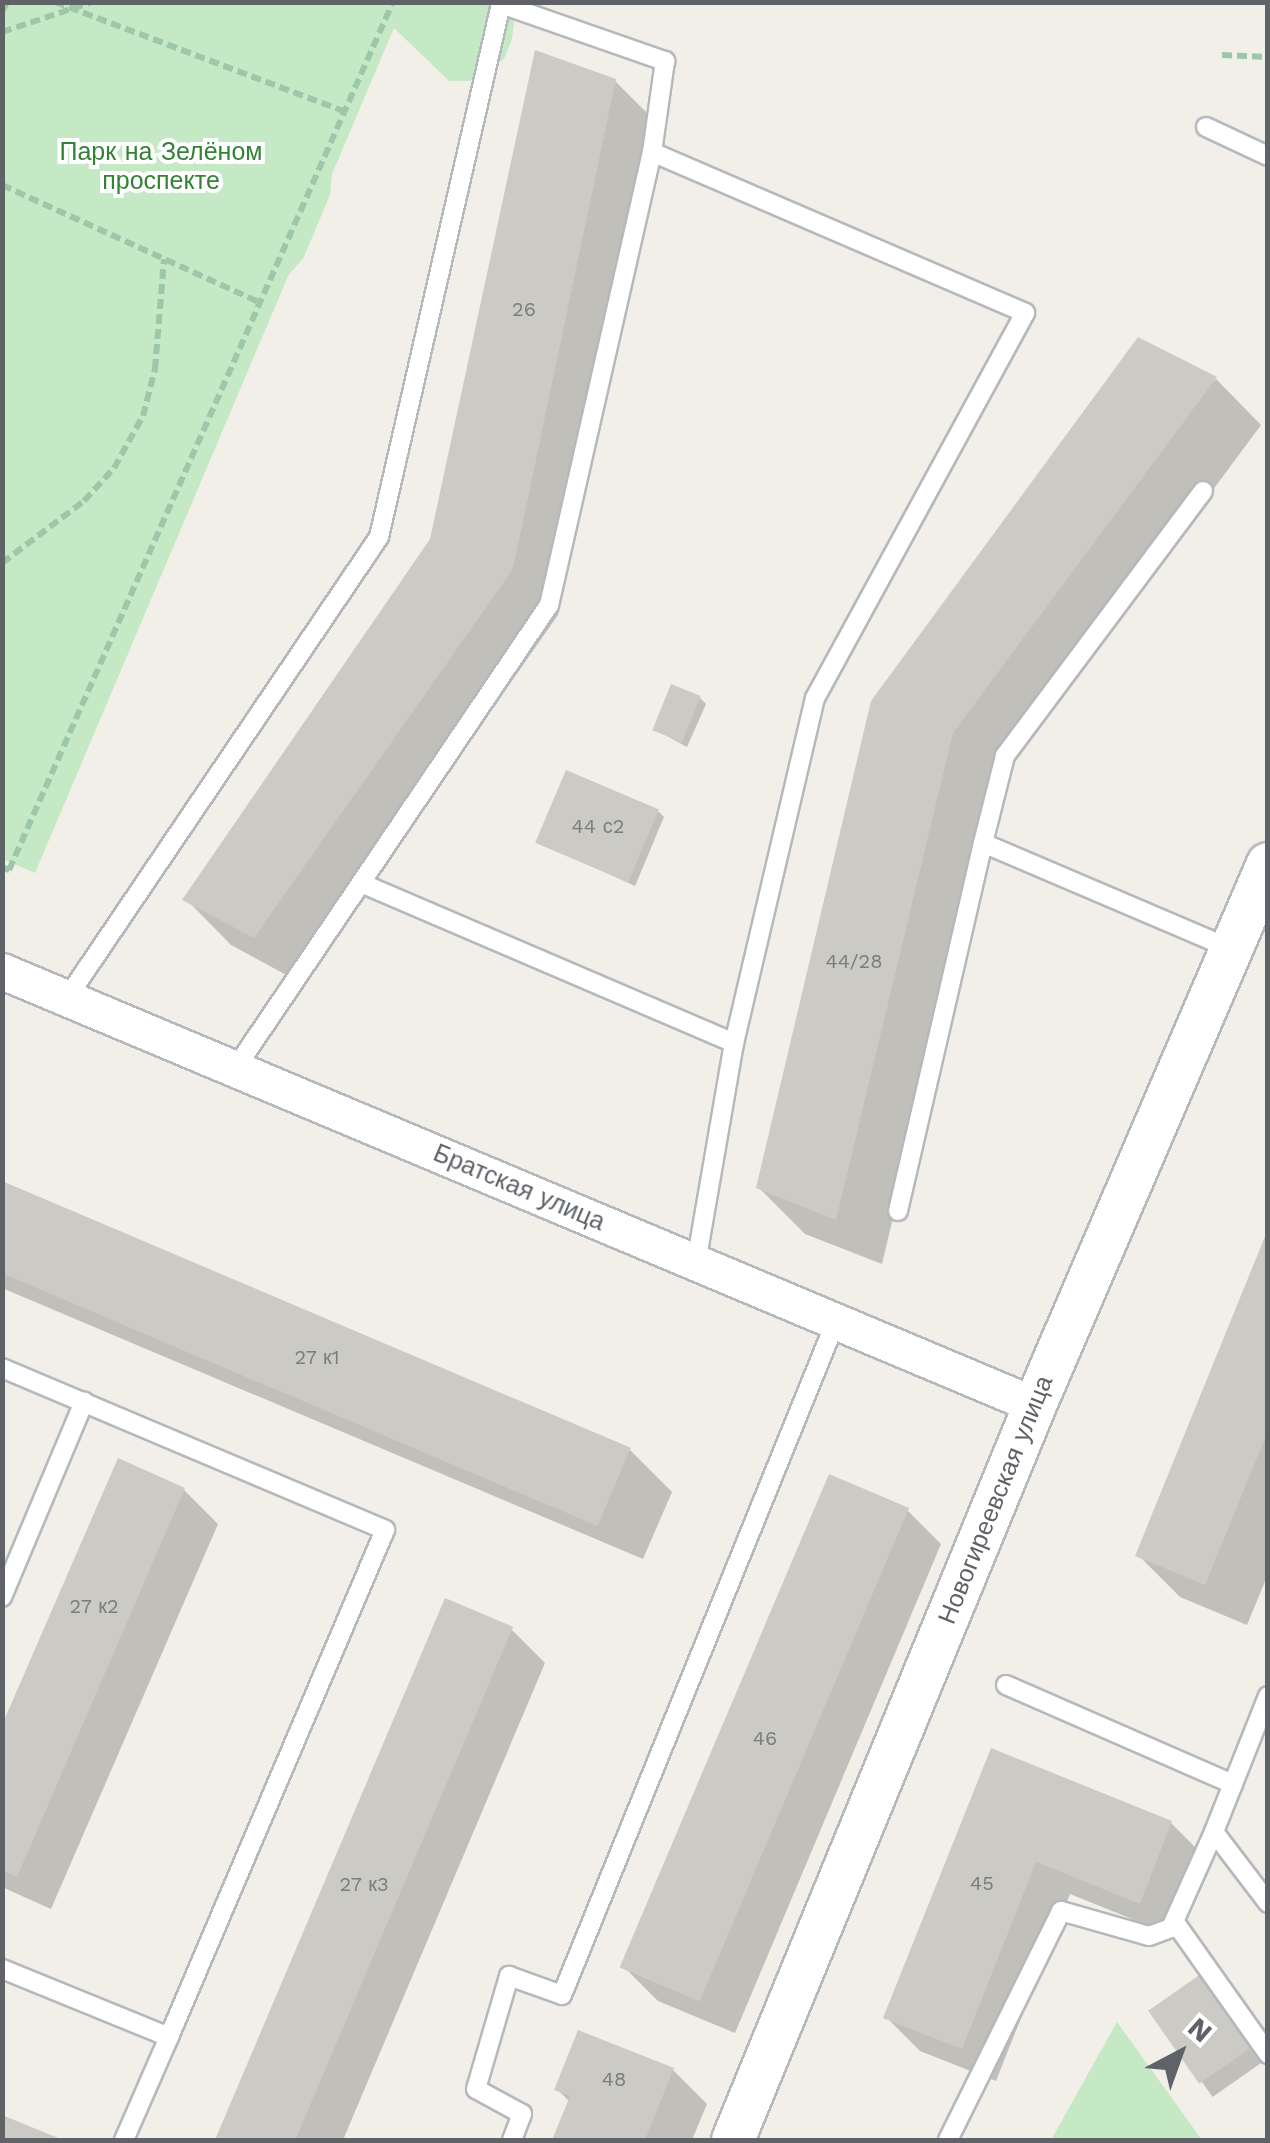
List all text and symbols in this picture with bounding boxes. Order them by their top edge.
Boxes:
park label: Парк на Зелёном проспекте [59,138,263,197]
house number: 26 [512,297,536,321]
house number: 44 с2 [572,814,624,838]
house number: 44/28 [825,949,883,973]
street label: Братская улица [429,1138,609,1238]
house number: 27 к1 [294,1345,340,1369]
street label: Новогиреевская улица [932,1371,1060,1629]
house number: 27 к2 [69,1594,119,1618]
house number: 46 [753,1726,777,1750]
house number: 45 [970,1871,994,1895]
house number: 27 к3 [339,1872,389,1896]
north arrow [1130,2003,1230,2103]
text: N [1181,2011,1219,2049]
house number: 48 [602,2067,626,2091]

